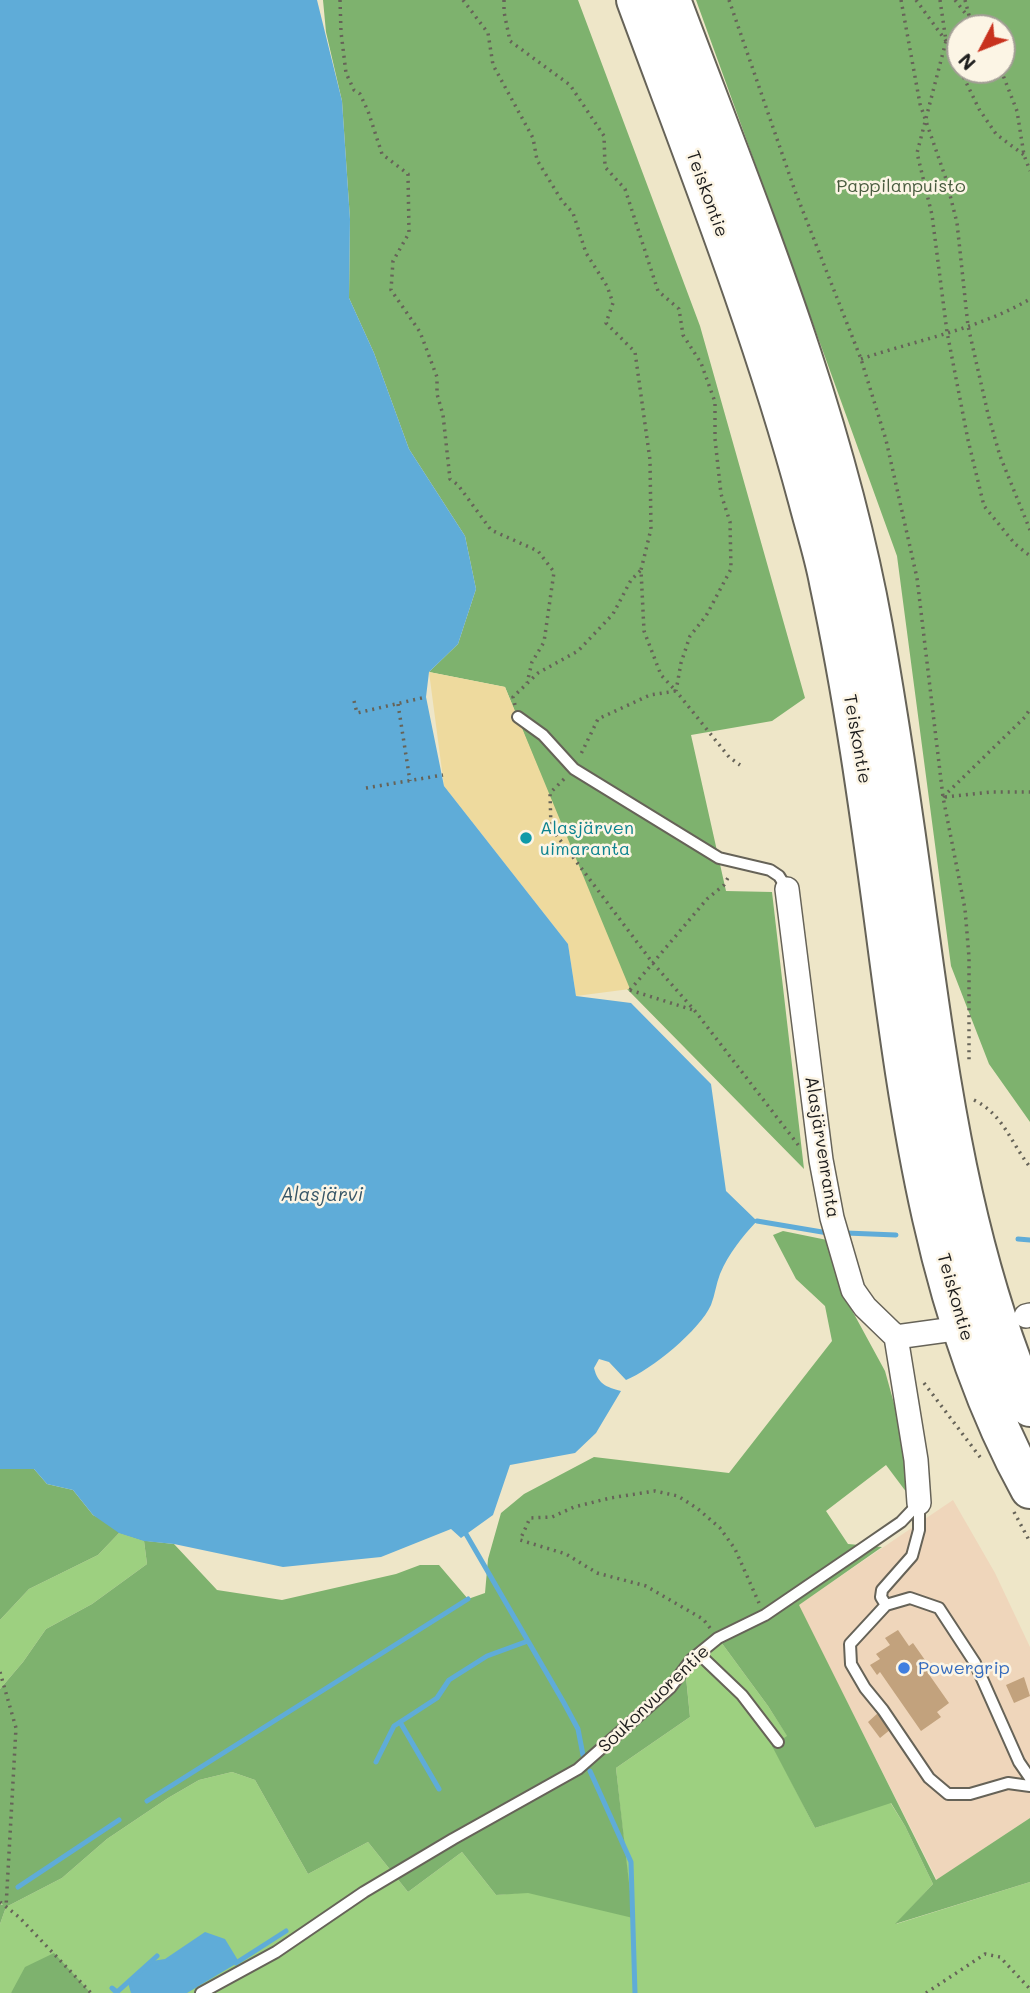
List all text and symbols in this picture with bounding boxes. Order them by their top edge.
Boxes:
north arrow [946,14,1016,84]
text: N [952,48,981,76]
street label: Teiskontie [681,148,733,240]
park label: Pappilanpuisto [836,175,966,197]
street label: Teiskontie [839,693,875,785]
place label: Alasjärven uimaranta [540,817,634,860]
marker: Alasjärven uimaranta [518,830,534,846]
street label: Alasjärvenranta [800,1075,844,1219]
water label: Alasjärvi [281,1184,363,1206]
street label: Teiskontie [932,1251,978,1343]
street label: Soukonvuorentie [594,1641,714,1757]
place label: Powergrip [918,1657,1010,1679]
marker: Powergrip [896,1660,912,1676]

